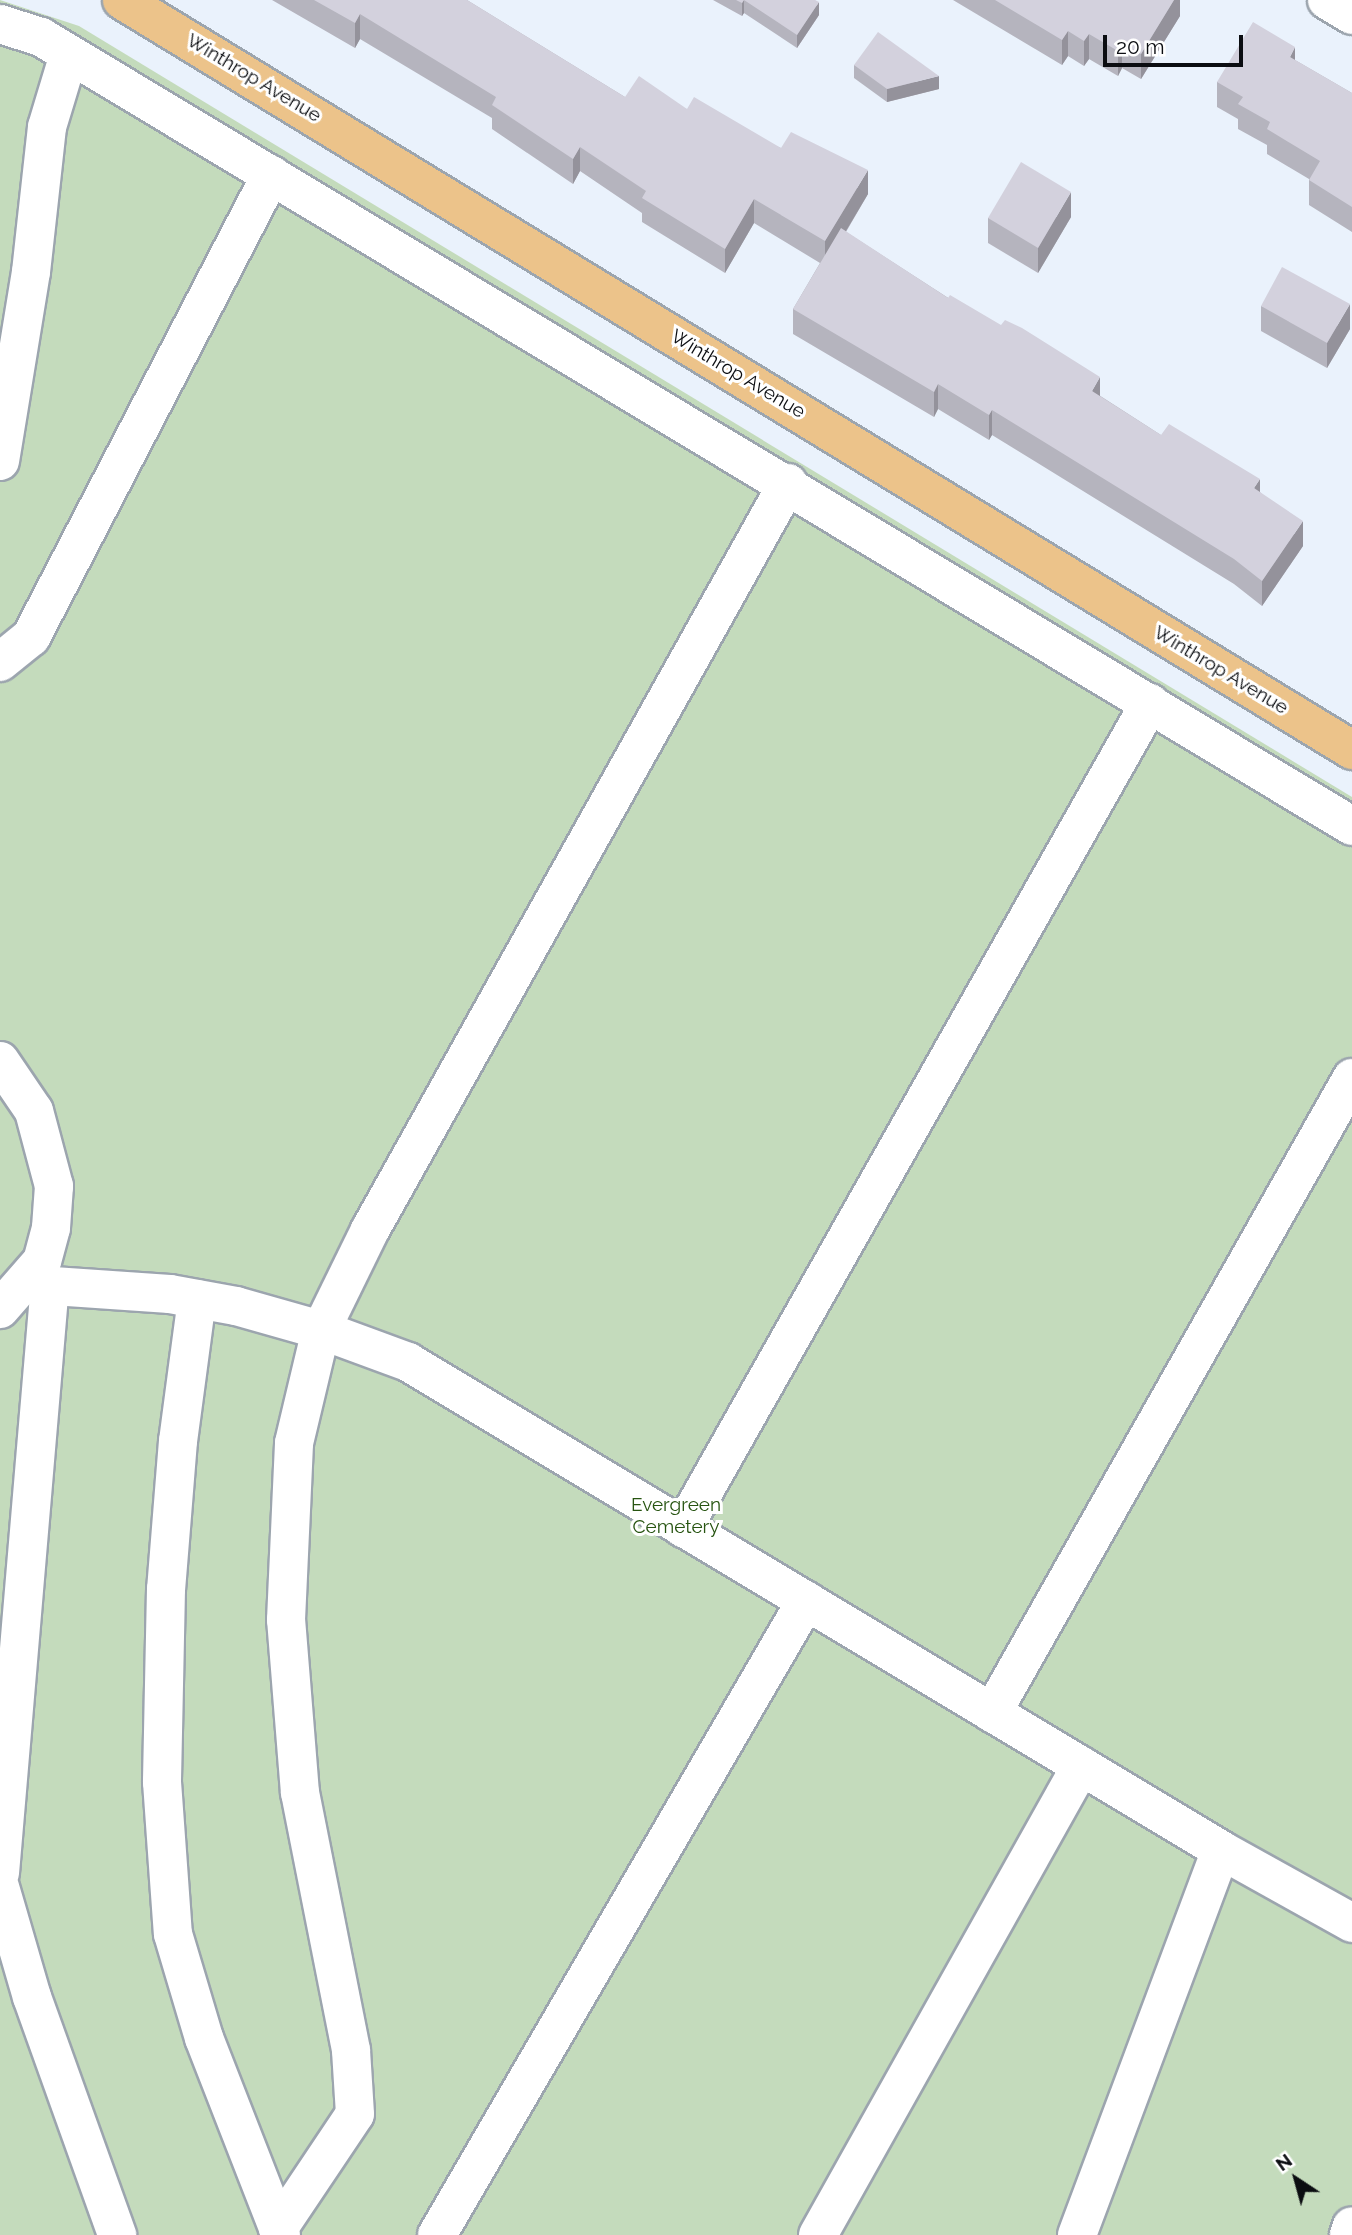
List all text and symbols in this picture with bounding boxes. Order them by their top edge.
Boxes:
scale bar [1107,21,1247,65]
street label: Winthrop Avenue [182,29,326,127]
text: 20 m [1116,34,1164,59]
street label: Winthrop Avenue [666,325,810,423]
street label: Winthrop Avenue [1149,621,1293,719]
park label: Evergreen Cemetery [631,1494,721,1538]
north arrow [1261,2144,1331,2214]
text: N [1271,2149,1296,2175]

